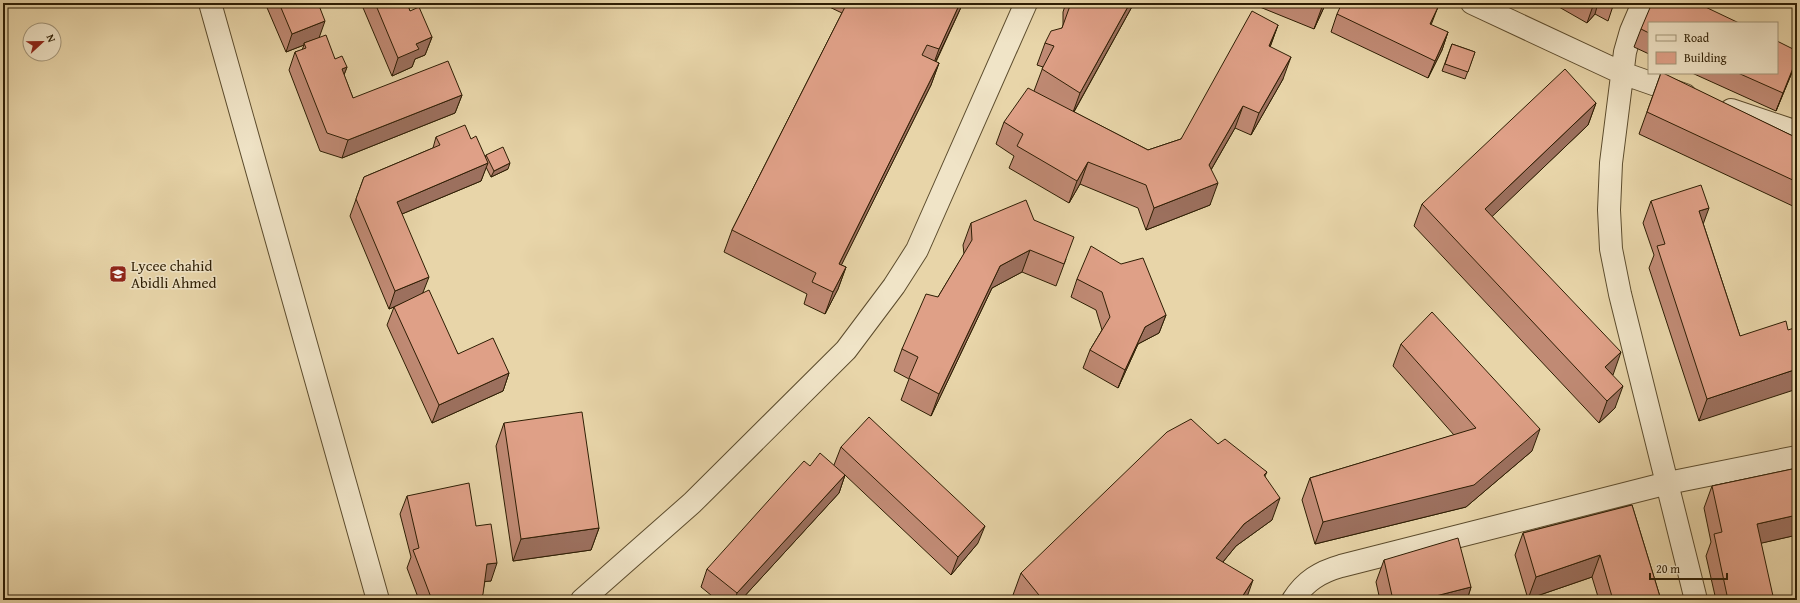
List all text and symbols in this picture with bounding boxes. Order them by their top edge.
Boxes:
north arrow [22,22,62,62]
legend [1648,22,1778,74]
text: Road [1684,29,1710,46]
text: N [42,32,60,45]
text: Building [1684,49,1727,66]
place label: Lycee chahid Abidli Ahmed [131,255,217,293]
school or university icon: Lycee chahid Abidli Ahmed [108,264,128,284]
scale bar [1650,555,1727,581]
text: 20 m [1656,560,1680,577]

